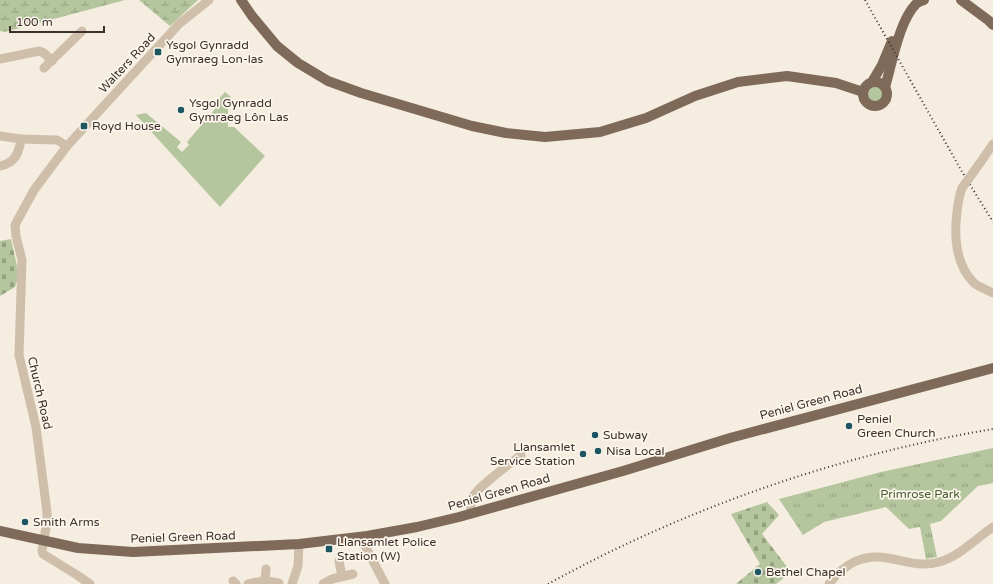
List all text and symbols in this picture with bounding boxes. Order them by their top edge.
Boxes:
scale bar [10,8,104,34]
text: 100 m [16,15,53,29]
street label: Walters Road [96,30,158,96]
place label: Ysgol Gynradd Gymraeg Lon-las [166,38,264,66]
marker: Ysgol Gynradd Gymraeg Lon-las [153,47,163,57]
place label: Ysgol Gynradd Gymraeg Lôn Las [189,96,289,124]
marker: Ysgol Gynradd Gymraeg Lôn Las [176,105,186,115]
place label: Royd House [92,119,161,133]
marker: Royd House [79,121,89,131]
street label: Church Road [25,355,55,431]
street label: Peniel Green Road [758,382,864,422]
place label: Peniel Green Church [857,412,936,440]
marker: Peniel Green Church [844,421,854,431]
place label: Subway [603,428,648,442]
marker: Subway [590,430,600,440]
place label: Llansamlet Service Station [490,440,575,468]
place label: Nisa Local [606,444,664,458]
marker: Nisa Local [593,446,603,456]
marker: Llansamlet Service Station [578,449,588,459]
street label: Peniel Green Road [446,471,552,513]
park label: Primrose Park [880,487,960,501]
place label: Smith Arms [33,515,100,529]
marker: Smith Arms [20,517,30,527]
street label: Peniel Green Road [130,528,236,546]
place label: Llansamlet Police Station (W) [337,535,436,563]
marker: Llansamlet Police Station (W) [324,544,334,554]
place label: Bethel Chapel [766,565,846,579]
marker: Bethel Chapel [753,567,763,577]

